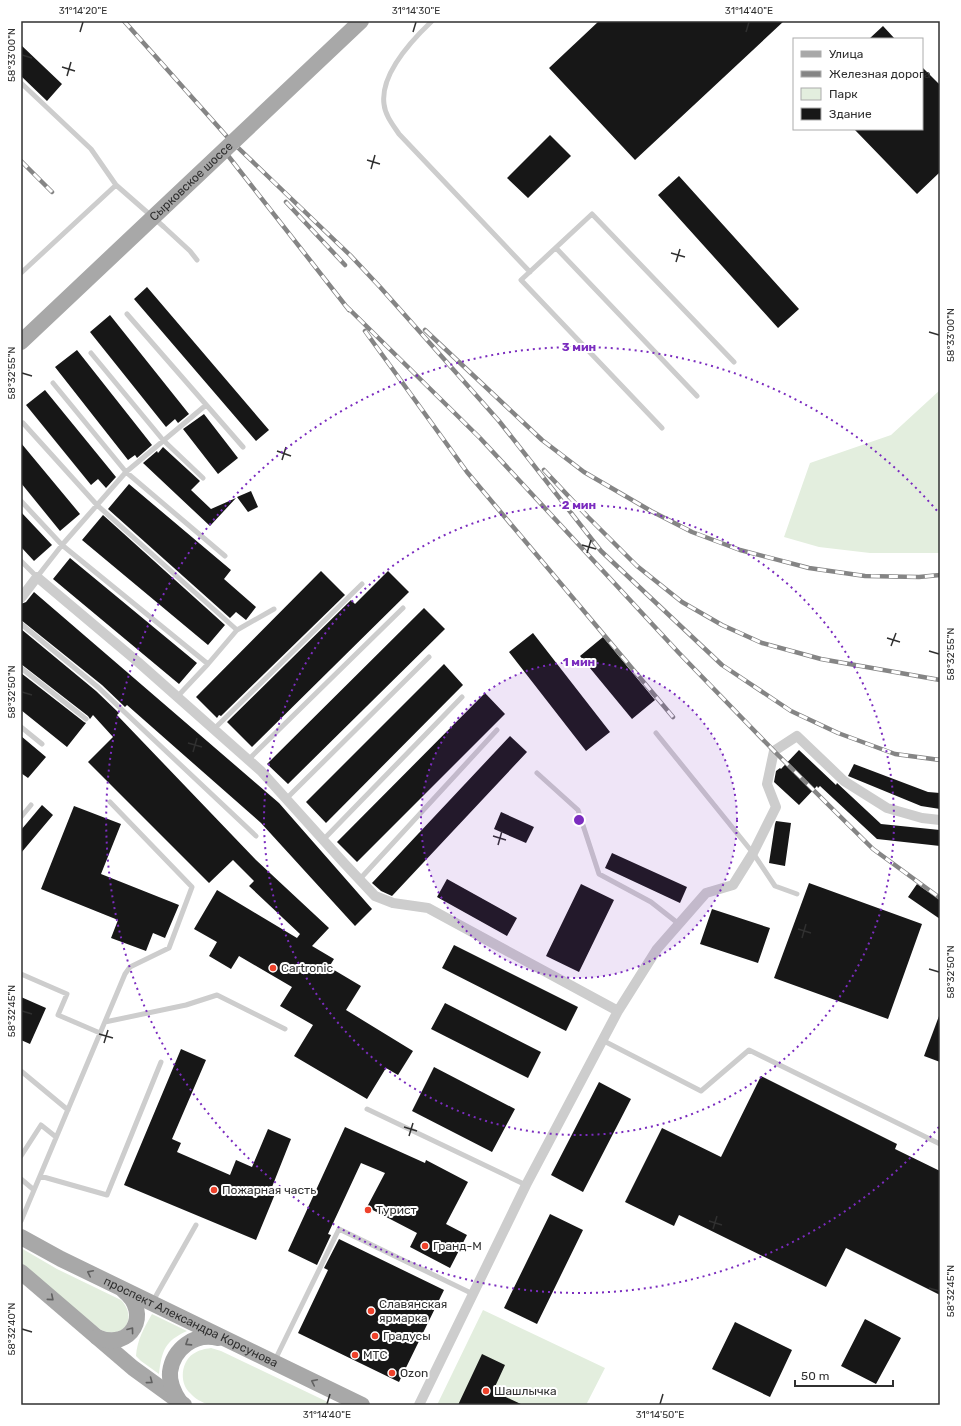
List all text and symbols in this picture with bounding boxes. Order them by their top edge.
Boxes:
text: 31°14'20"E [59,5,107,17]
text: 31°14'30"E [392,5,440,17]
text: 31°14'40"E [725,5,773,17]
text: 58°33'00"N [6,28,18,82]
legend [793,38,923,130]
text: Улица [829,47,863,61]
text: Железная дорога [829,67,931,81]
text: Парк [829,87,858,101]
text: Здание [829,107,872,121]
street label: Сырковское шоссе [147,139,236,224]
text: 58°33'00"N [945,308,957,362]
text: 3 мин [562,340,596,354]
text: 58°32'55"N [6,347,18,399]
text: 2 мин [562,498,596,512]
text: 58°32'55"N [945,628,957,680]
text: 1 мин [563,655,595,669]
text: 58°32'50"N [6,665,18,719]
centre of rings [572,813,586,827]
text: 58°32'50"N [945,945,957,999]
place label: Cartronic [281,961,333,975]
marker: Cartronic [268,963,278,973]
text: 58°32'45"N [6,985,18,1037]
place label: Пожарная часть [222,1183,316,1197]
marker: Пожарная часть [209,1185,219,1195]
place label: Турист [376,1203,417,1217]
marker: Турист [363,1205,373,1215]
place label: Гранд-М [433,1239,482,1253]
marker: Гранд-М [420,1241,430,1251]
text: 58°32'45"N [945,1265,957,1317]
one-way arrow [86,1270,94,1278]
street label: проспект Александра Корсунова [102,1274,280,1370]
one-way arrow [46,1293,53,1300]
place label: Славянская ярмарка [379,1297,447,1325]
text: 58°32'40"N [6,1302,18,1355]
marker: Славянская ярмарка [366,1306,376,1316]
one-way arrow [126,1328,133,1335]
place label: Градусы [383,1329,431,1343]
marker: Градусы [370,1331,380,1341]
one-way arrow [186,1338,193,1345]
place label: МТС [363,1348,387,1362]
marker: МТС [350,1350,360,1360]
scale bar [795,1362,893,1388]
place label: Ozon [400,1366,428,1380]
marker: Ozon [387,1368,397,1378]
text: 50 m [801,1369,829,1383]
one-way arrow [146,1376,153,1383]
one-way arrow [310,1379,318,1387]
place label: Шашлычка [494,1384,557,1398]
marker: Шашлычка [481,1386,491,1396]
text: 31°14'40"E [303,1409,351,1421]
text: 31°14'50"E [636,1409,684,1421]

